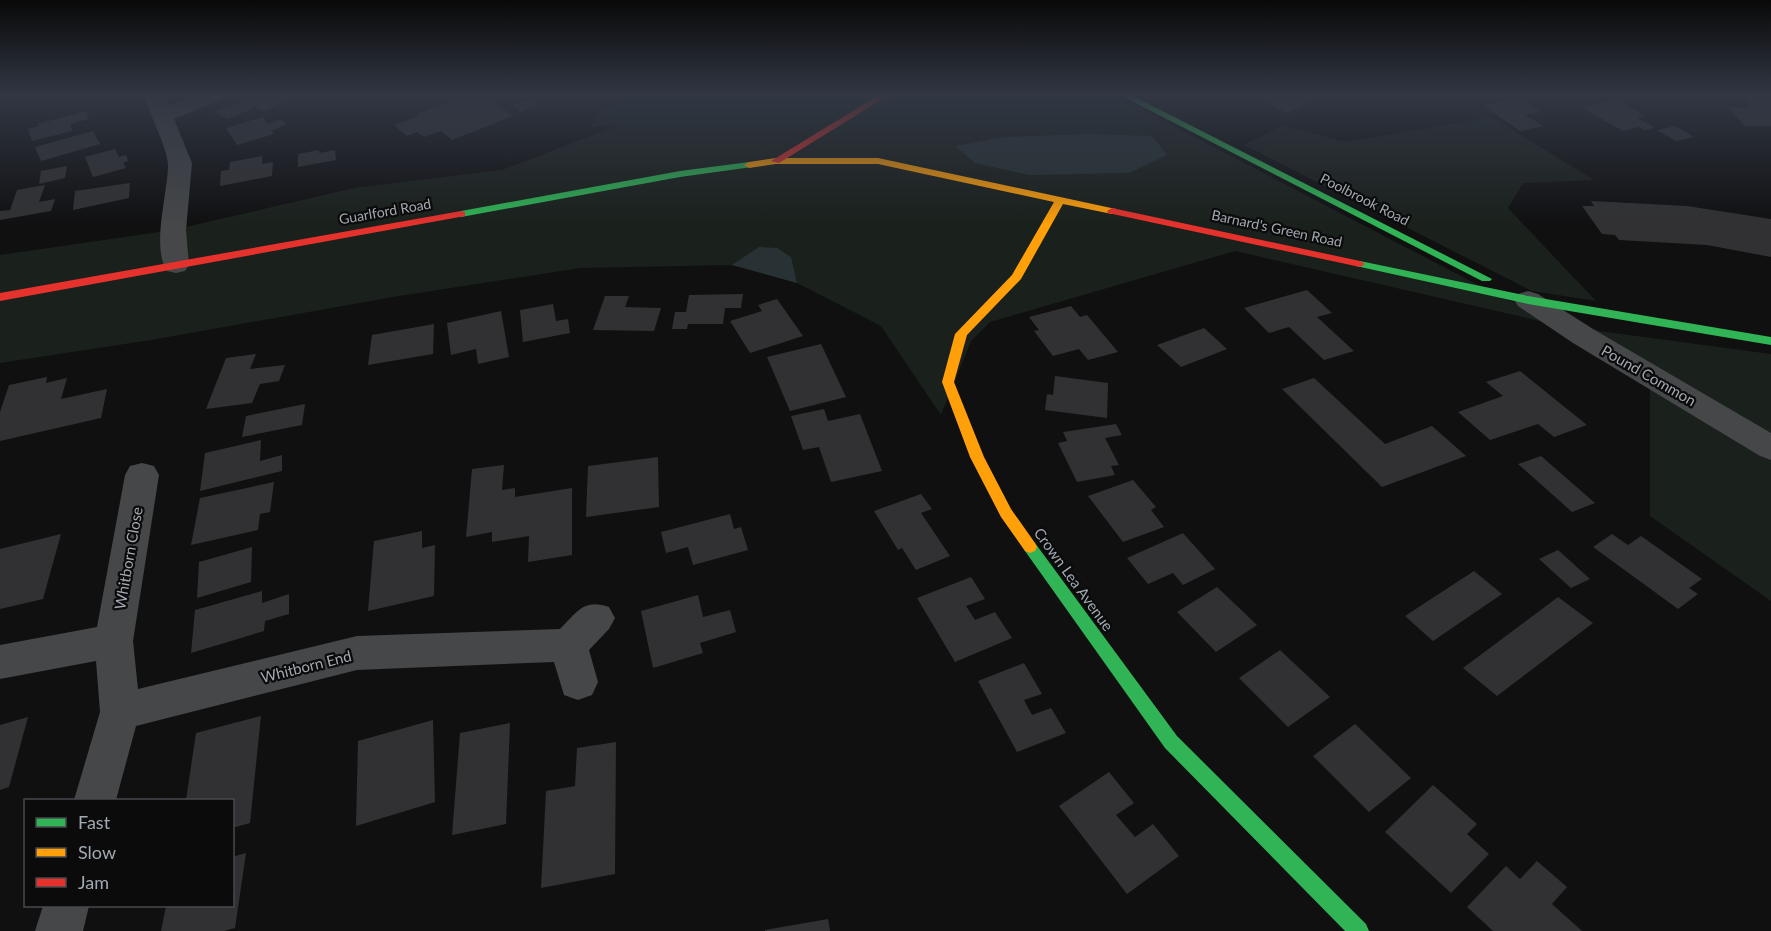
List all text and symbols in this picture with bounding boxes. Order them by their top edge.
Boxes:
street label: Poolbrook Road [1318,169,1412,229]
street label: Guarlford Road [338,195,432,227]
street label: Barnard's Green Road [1210,206,1344,250]
street label: Pound Common [1599,341,1699,409]
street label: Whitborn Close [110,505,146,611]
street label: Crown Lea Avenue [1031,524,1117,634]
street label: Whitborn End [259,646,353,686]
legend [24,799,234,907]
text: Fast [78,811,111,833]
text: Slow [78,841,116,863]
text: Jam [78,871,109,893]

